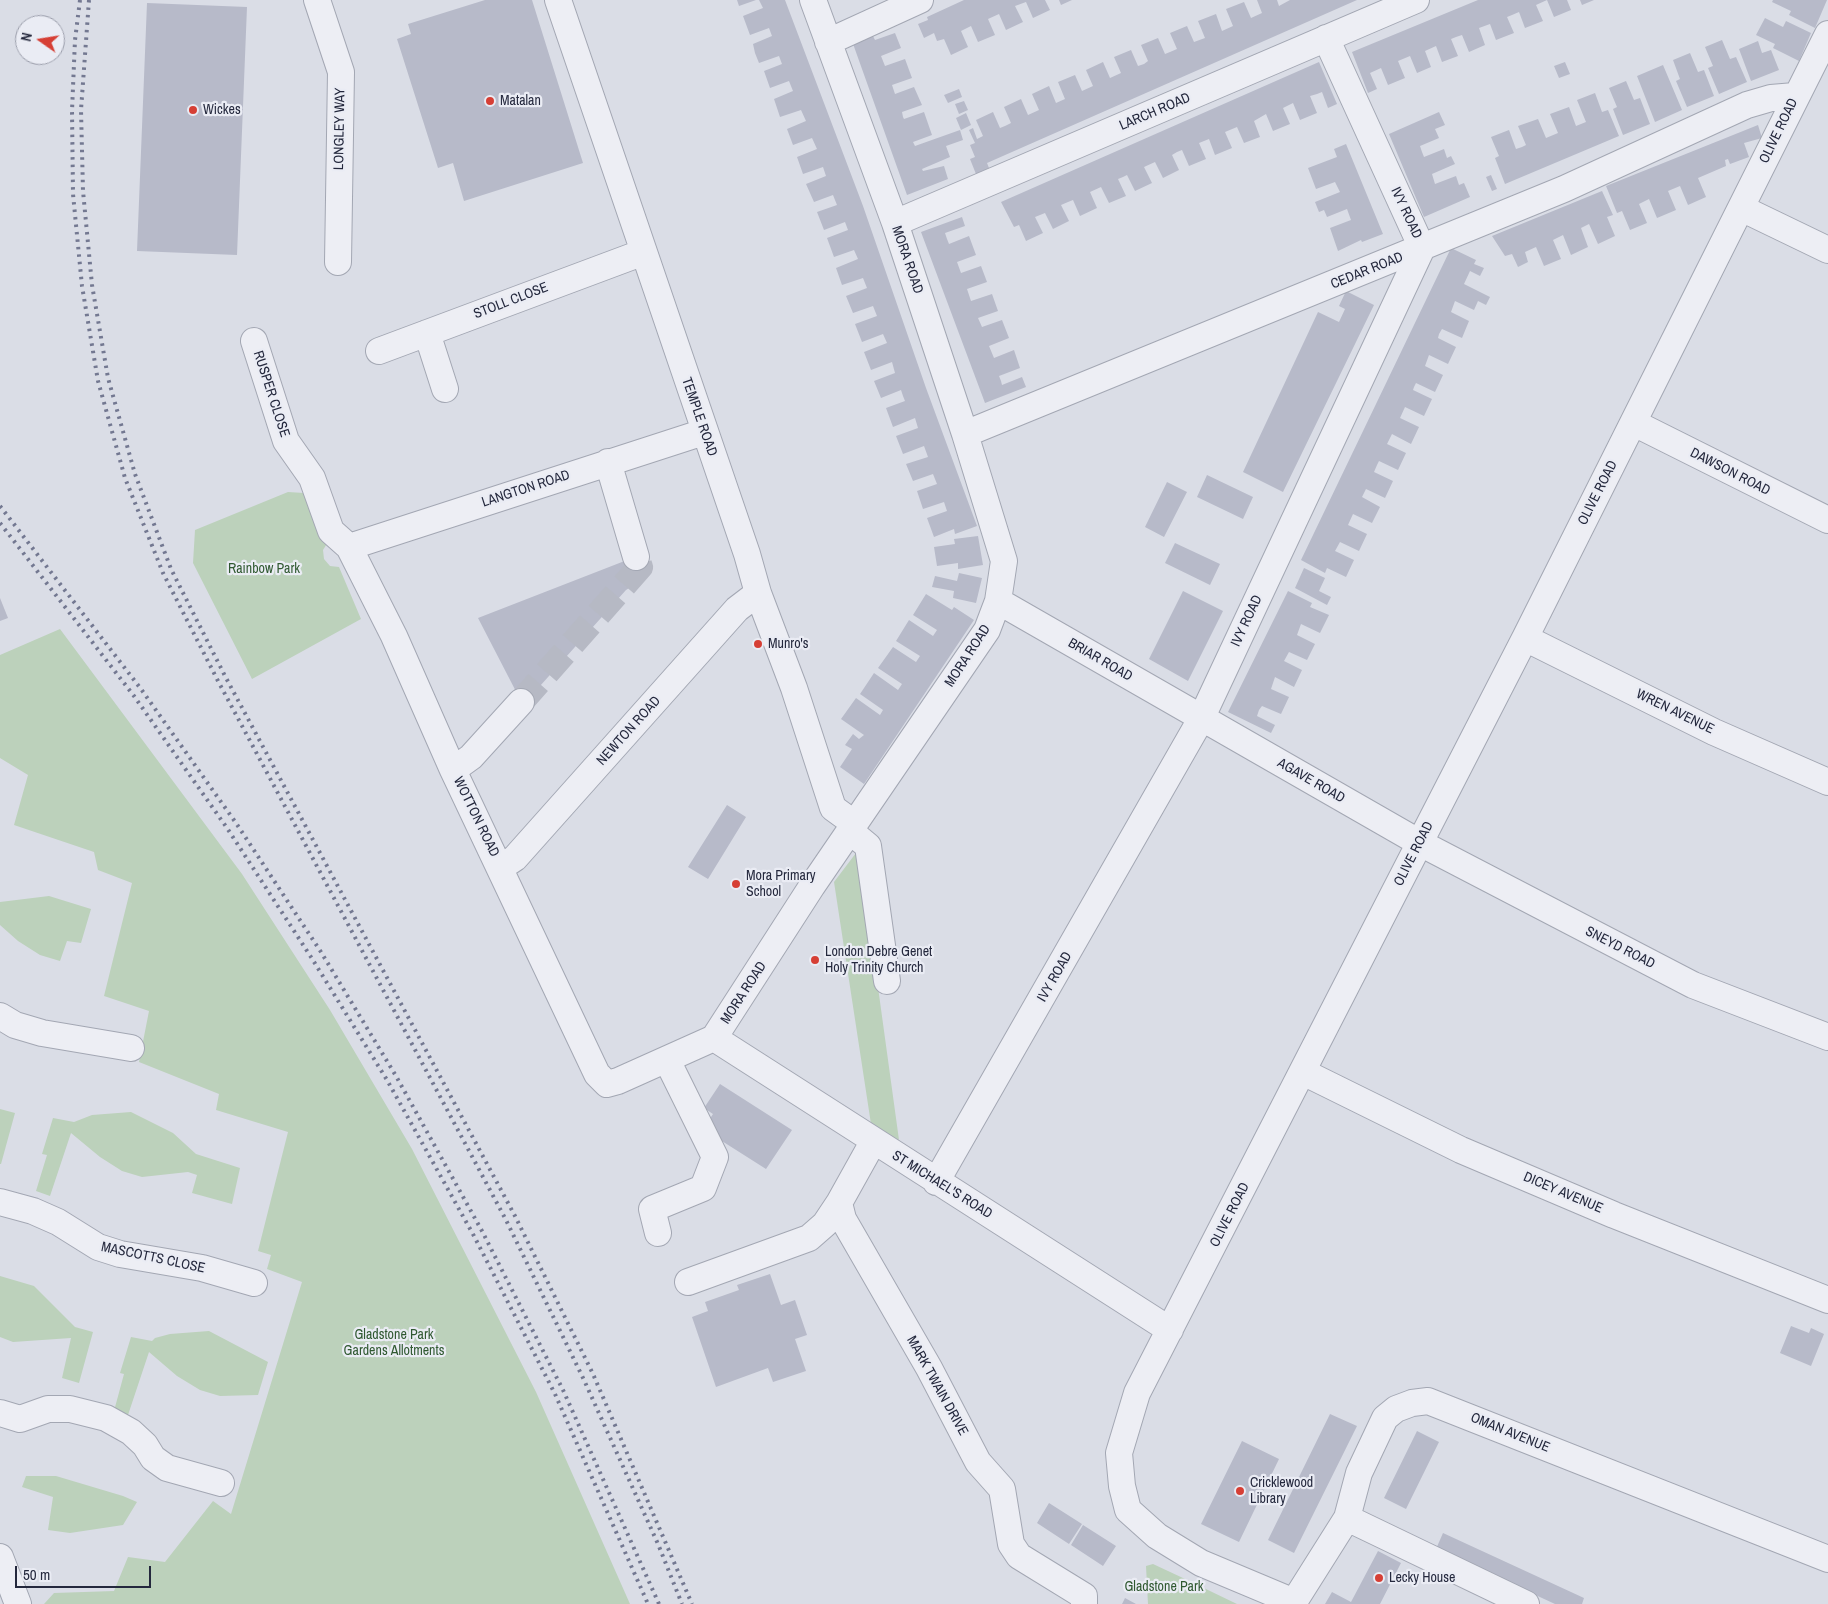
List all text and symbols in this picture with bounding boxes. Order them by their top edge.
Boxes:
north arrow [15,15,65,65]
text: N [17,31,36,43]
street label: LONGLEY WAY [331,88,349,170]
street label: LARCH ROAD [1117,90,1193,134]
place label: Matalan [500,93,541,109]
marker: Matalan [484,95,496,107]
street label: OLIVE ROAD [1756,96,1802,166]
place label: Wickes [203,102,241,118]
marker: Wickes [187,104,199,116]
street label: IVY ROAD [1387,185,1425,241]
street label: MORA ROAD [888,224,926,296]
street label: CEDAR ROAD [1328,249,1406,293]
street label: STOLL CLOSE [471,279,551,323]
street label: RUSPER CLOSE [249,349,293,439]
street label: TEMPLE ROAD [678,375,720,459]
street label: DAWSON ROAD [1687,445,1773,499]
street label: OLIVE ROAD [1575,458,1621,528]
street label: LANGTON ROAD [480,467,572,511]
park label: Rainbow Park [228,561,300,577]
street label: IVY ROAD [1228,593,1266,649]
street label: MORA ROAD [942,622,994,690]
street label: BRIAR ROAD [1065,635,1135,685]
place label: Munro's [768,636,808,652]
marker: Munro's [752,638,764,650]
street label: WREN AVENUE [1633,686,1717,738]
street label: NEWTON ROAD [594,693,664,769]
street label: AGAVE ROAD [1274,755,1348,807]
street label: WOTTON ROAD [449,774,503,860]
street label: OLIVE ROAD [1391,819,1437,889]
place label: Mora Primary School [746,868,816,900]
marker: Mora Primary School [730,878,742,890]
street label: SNEYD ROAD [1582,923,1658,973]
place label: London Debre Genet Holy Trinity Church [825,944,932,976]
street label: IVY ROAD [1034,949,1076,1005]
marker: London Debre Genet Holy Trinity Church [809,954,821,966]
street label: MORA ROAD [718,959,770,1027]
street label: ST MICHAEL'S ROAD [889,1147,995,1223]
street label: DICEY AVENUE [1521,1169,1605,1217]
street label: OLIVE ROAD [1207,1180,1253,1250]
street label: MASCOTTS CLOSE [99,1239,207,1277]
park label: Gladstone Park Gardens Allotments [344,1327,444,1360]
street label: MARK TWAIN DRIVE [903,1333,971,1439]
street label: OMAN AVENUE [1468,1409,1552,1457]
place label: Cricklewood Library [1250,1475,1313,1508]
marker: Cricklewood Library [1234,1485,1246,1497]
scale bar [18,1556,154,1588]
text: 50 m [23,1564,50,1585]
place label: Lecky House [1389,1570,1455,1586]
marker: Lecky House [1373,1572,1385,1584]
park label: Gladstone Park [1124,1579,1204,1595]

